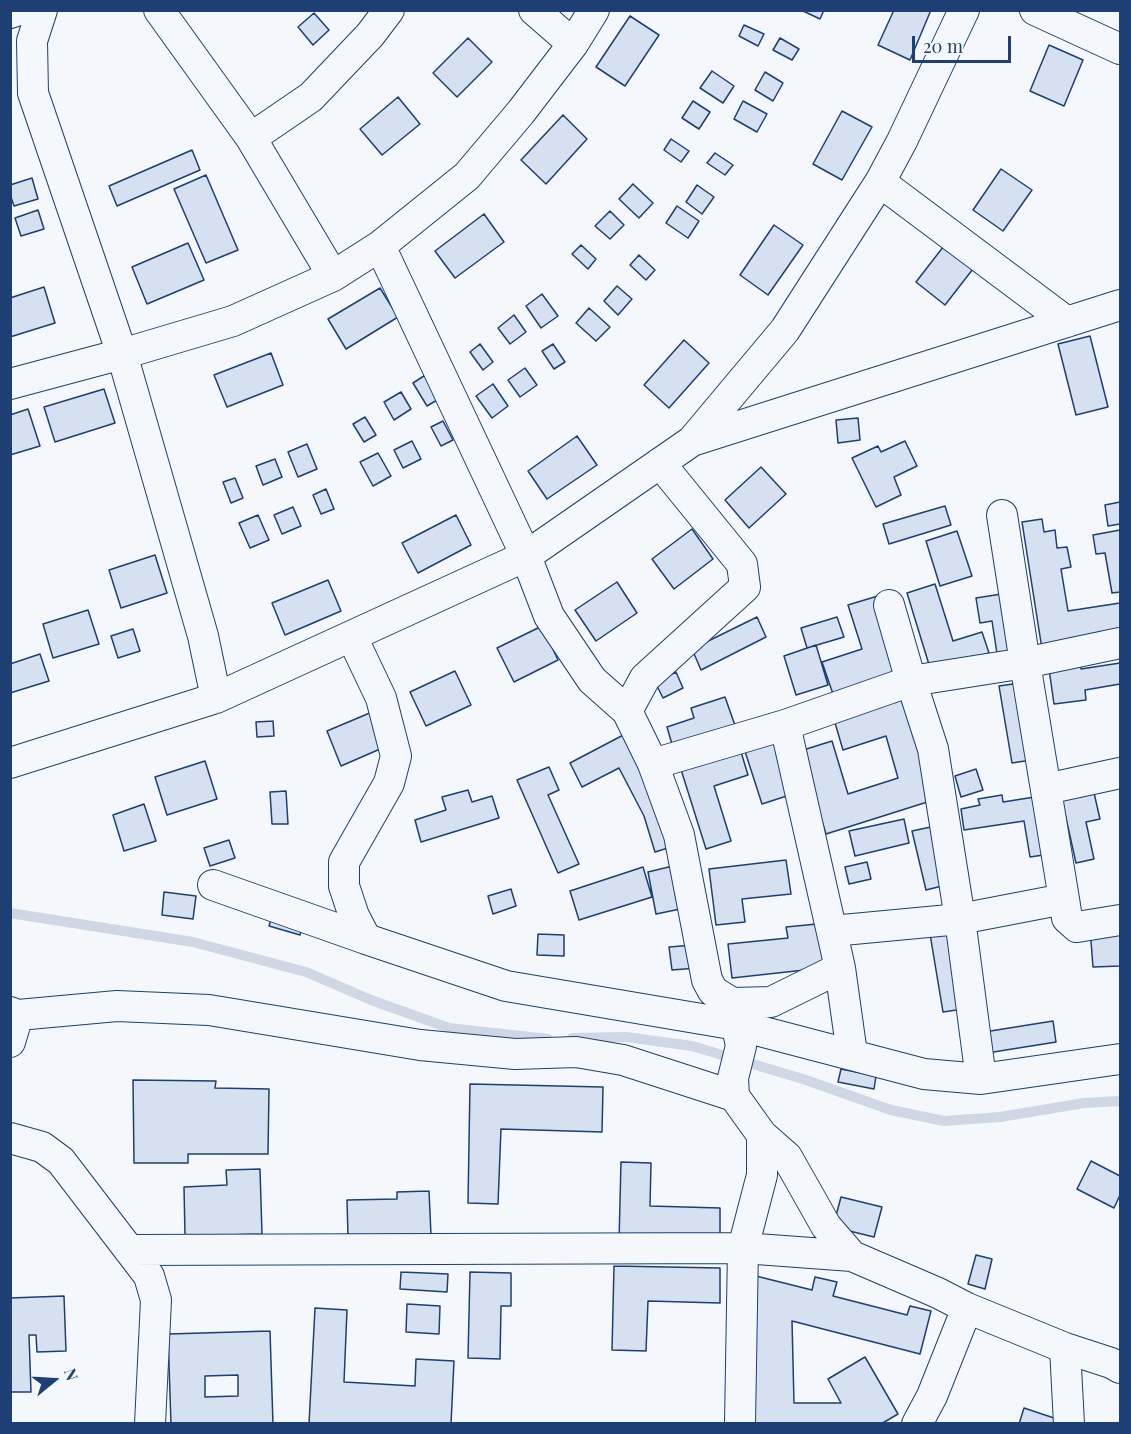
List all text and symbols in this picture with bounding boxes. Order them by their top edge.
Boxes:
scale bar [915,24,1014,62]
text: 20 m [923,34,963,58]
north arrow [24,1350,84,1410]
text: N [60,1366,83,1383]

